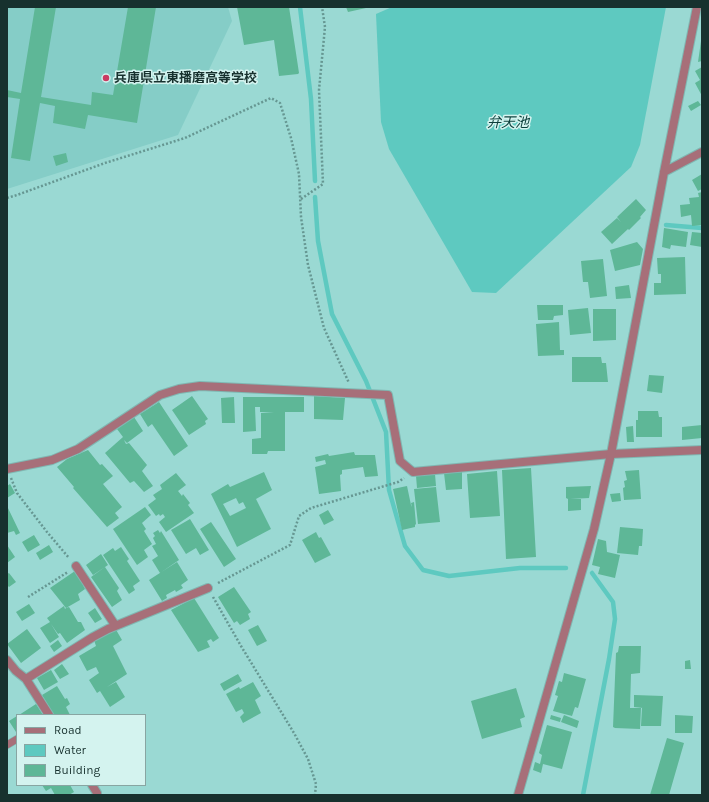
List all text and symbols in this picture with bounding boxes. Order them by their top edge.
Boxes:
place label: 兵庫県立東播磨高等学校 [114,70,257,86]
marker: 兵庫県立東播磨高等学校 [101,73,111,83]
water label: 弁天池 [487,115,529,131]
legend [16,714,146,786]
text: Road [54,723,82,737]
text: Water [54,743,86,757]
text: Building [54,763,100,777]

